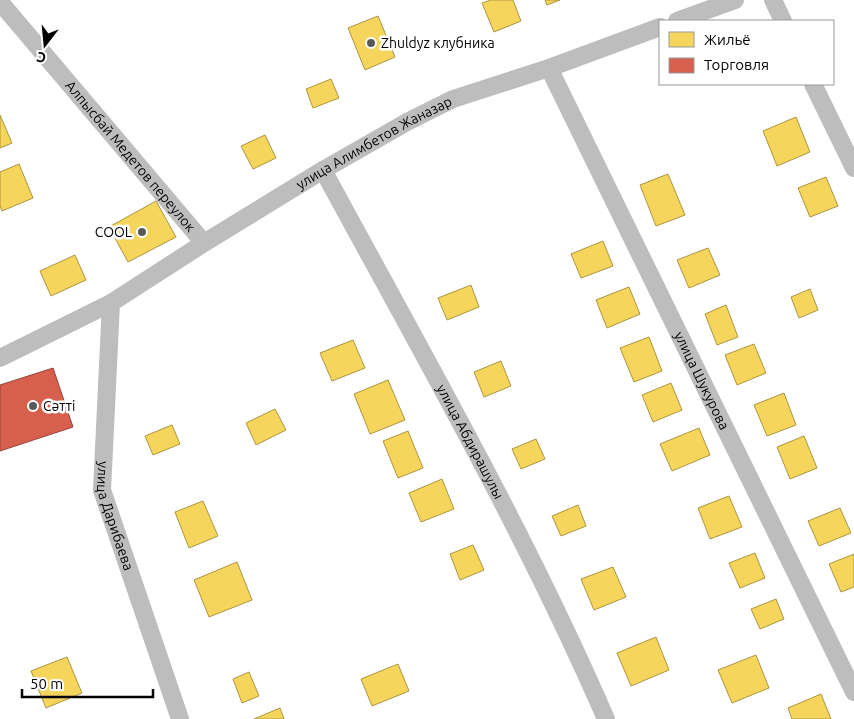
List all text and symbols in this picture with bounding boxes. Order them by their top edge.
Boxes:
north arrow [20,20,70,70]
legend [659,20,834,85]
text: Жильё [704,31,751,48]
place label: Zhuldyz клубника [381,35,495,51]
marker: Zhuldyz клубника [365,37,377,49]
text: С [35,49,48,66]
text: Торговля [704,56,769,73]
street label: Алпысбай Медетов переулок [62,77,199,235]
street label: улица Алимбетов Жаназар [293,93,454,193]
place label: COOL [95,224,132,240]
marker: COOL [136,226,148,238]
street label: улица Шукурова [671,329,733,432]
street label: улица Абдирашулы [433,382,507,502]
place label: Сәтті [43,398,75,414]
marker: Сәтті [27,400,39,412]
street label: улица Дарибаева [94,461,137,572]
scale bar [22,666,154,698]
text: 50 m [30,675,63,692]

